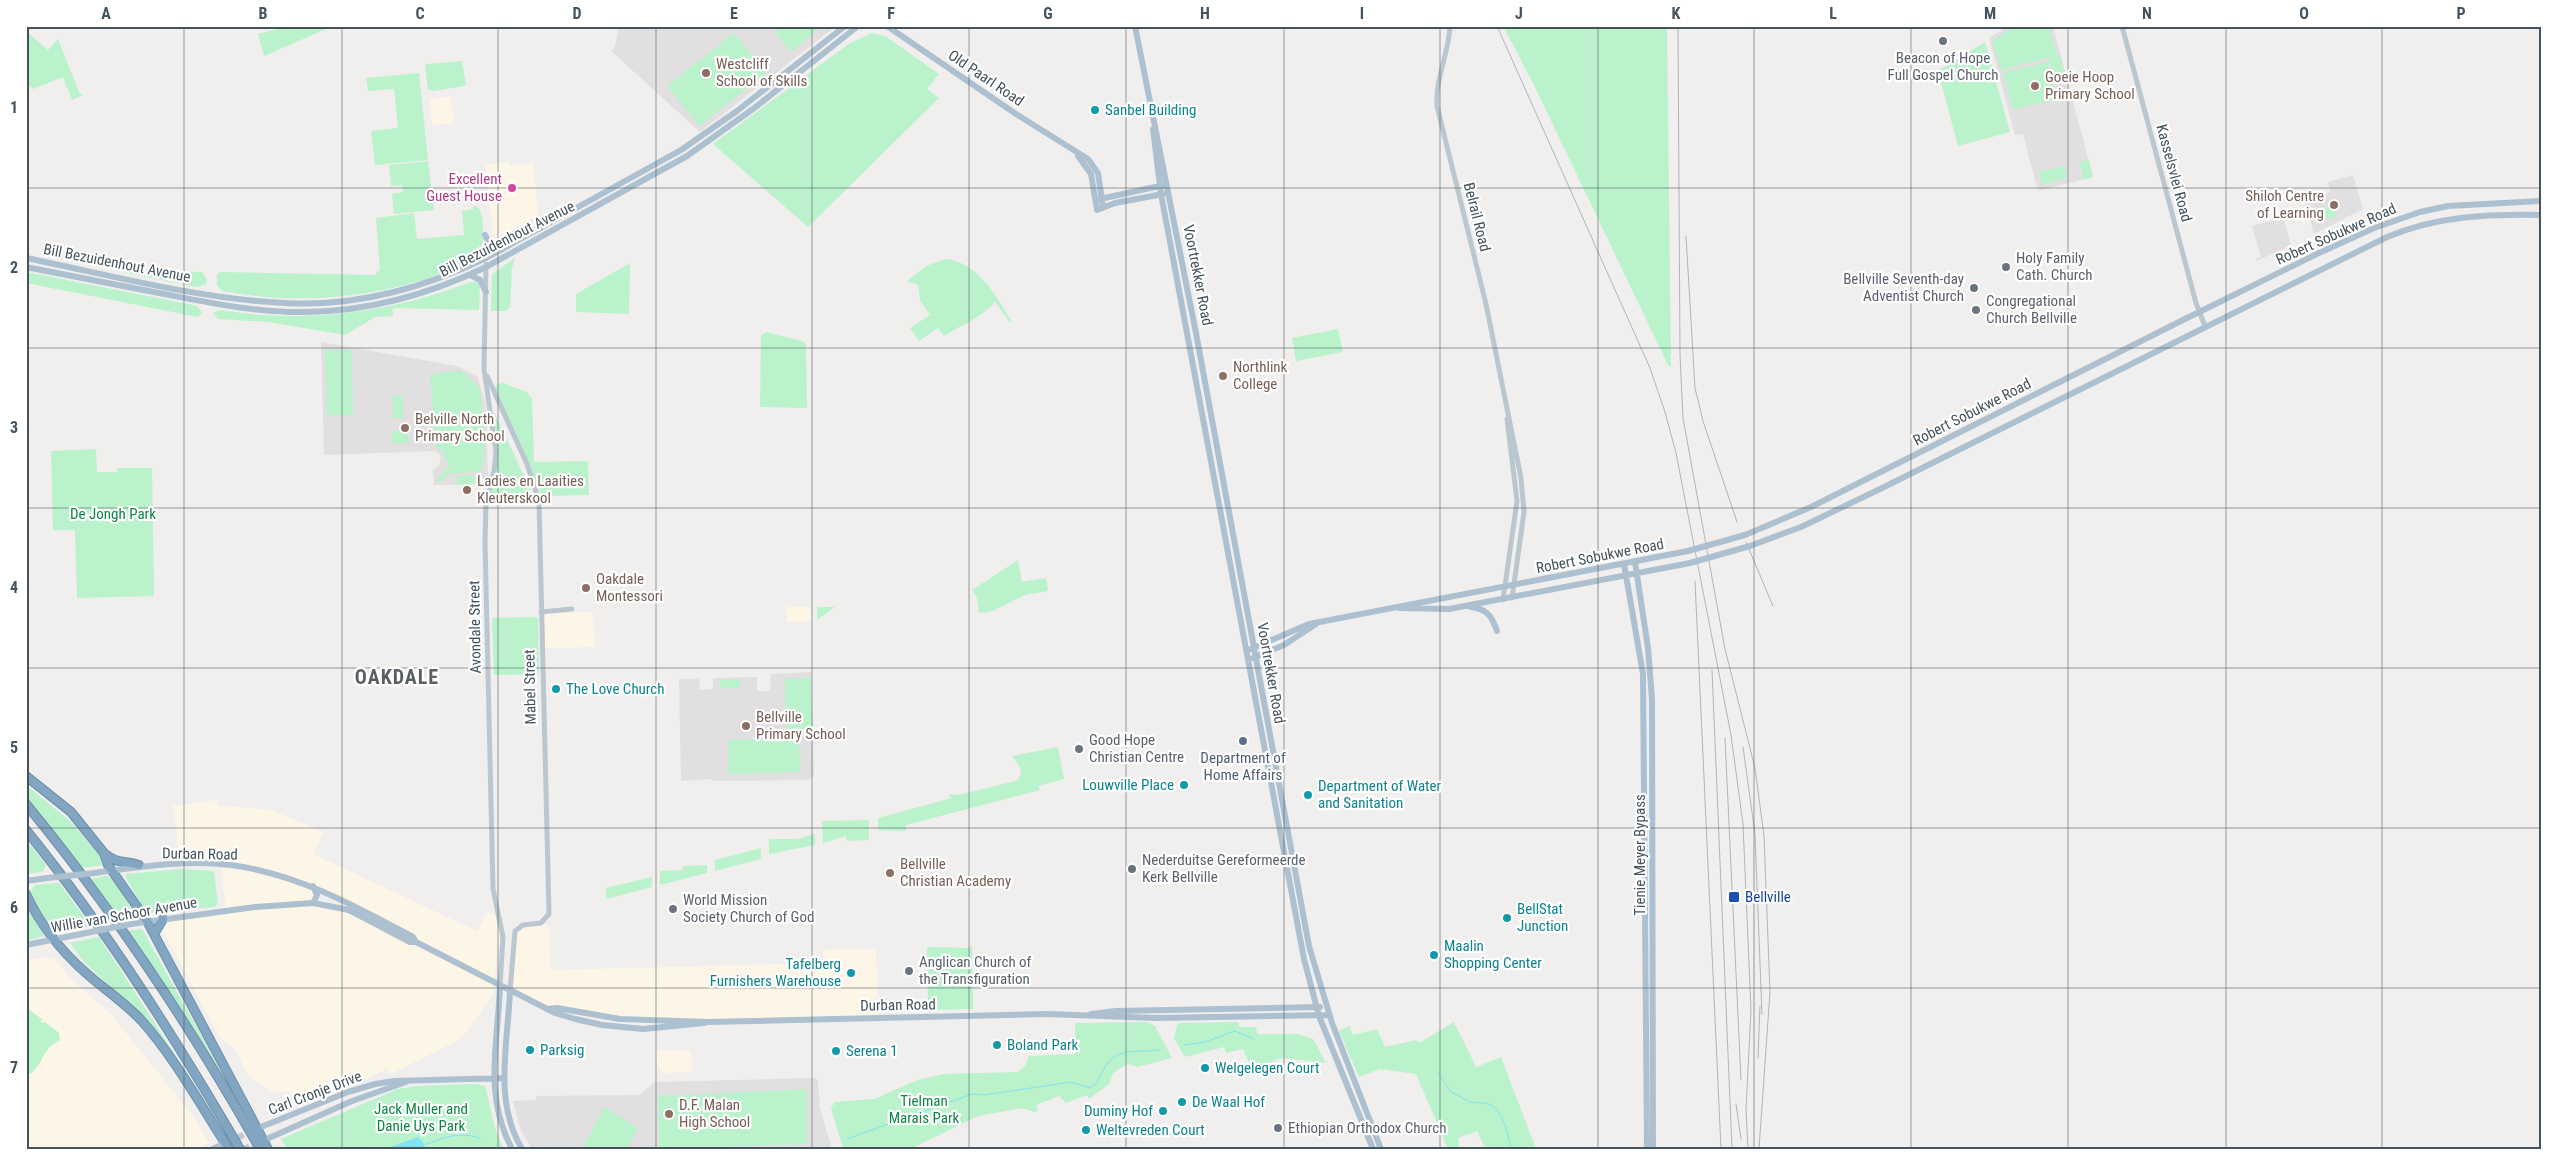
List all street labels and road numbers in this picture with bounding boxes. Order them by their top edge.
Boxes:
street label: Old Paarl Road [945,46,1027,110]
street label: Kasselsvlei Road [2152,122,2196,224]
street label: Belrail Road [1460,181,1494,253]
street label: Bill Bezuidenhout Avenue [436,197,578,281]
street label: Robert Sobukwe Road [2273,199,2399,269]
street label: Voortrekker Road [1179,223,1217,327]
street label: Bill Bezuidenhout Avenue [42,240,192,286]
street label: Robert Sobukwe Road [1910,375,2034,449]
street label: Robert Sobukwe Road [1535,535,1665,577]
street label: Avondale Street [465,580,485,674]
street label: Voortrekker Road [1253,621,1289,725]
street label: Mabel Street [520,649,540,725]
street label: Tienie Meyer Bypass [1631,794,1649,916]
street label: Durban Road [162,844,238,864]
street label: Willie van Schoor Avenue [50,893,198,937]
street label: Durban Road [860,995,936,1015]
street label: Carl Cronje Drive [266,1067,364,1119]

